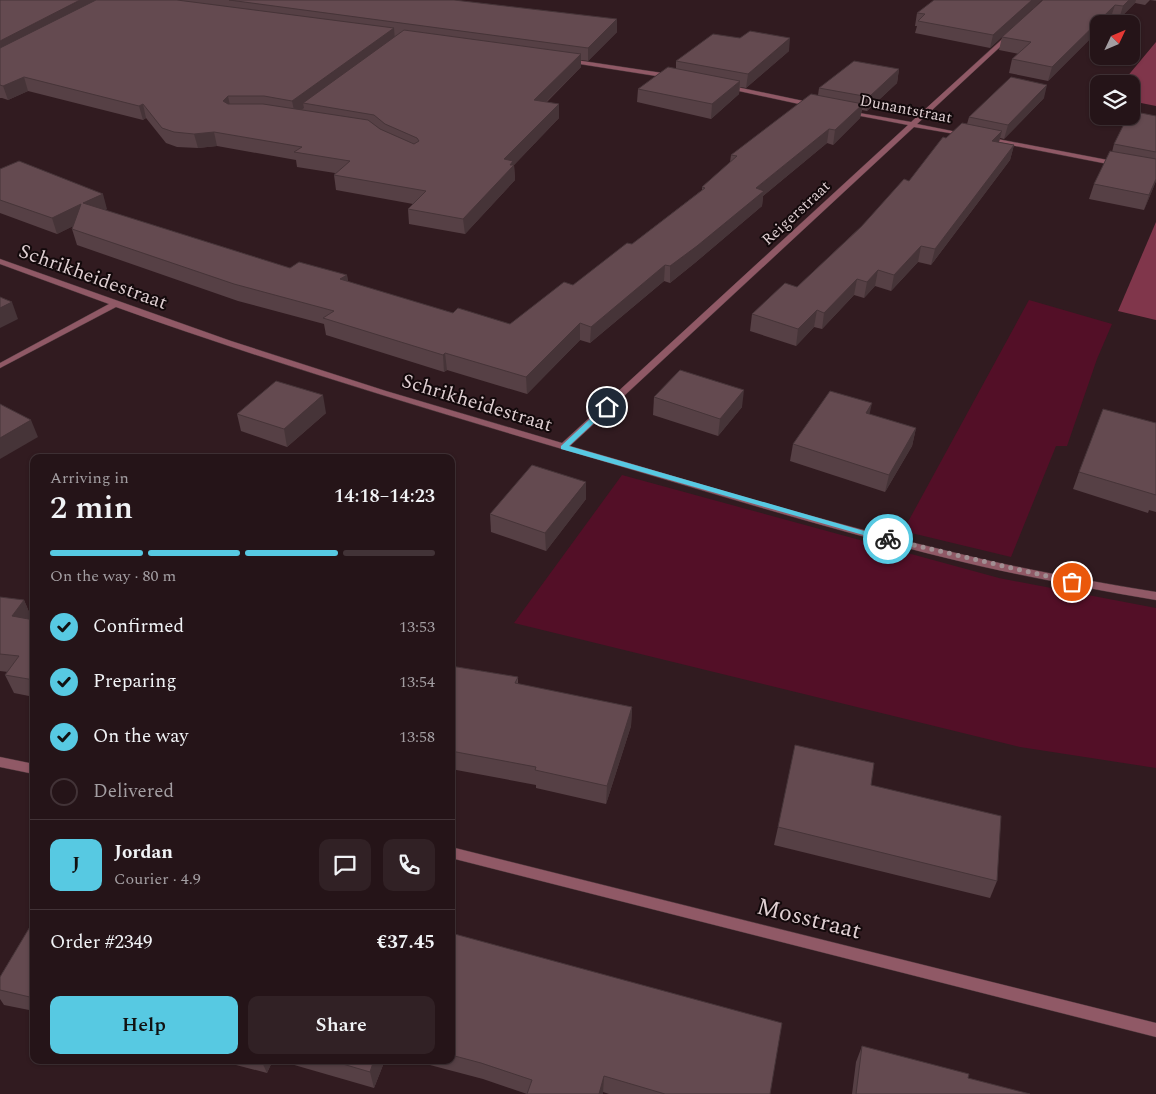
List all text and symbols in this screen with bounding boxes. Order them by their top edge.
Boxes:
north arrow [1090,15,1140,65]
map controls [1090,15,1140,125]
button: layers [1090,75,1140,125]
street label: Dunantstraat [858,88,955,130]
street label: Reigerstraat [756,175,836,251]
street label: Schrikheidestraat [14,236,172,318]
street label: Schrikheidestraat [398,366,556,440]
pin [586,386,628,428]
icon: home [593,393,621,421]
text: Arriving in [50,466,129,490]
text: 14:18–14:23 [334,482,435,511]
text: 2 min [50,484,133,533]
courier [863,514,913,564]
icon: bike [874,525,902,553]
pin [1051,561,1093,603]
text: On the way · 80 m [50,564,176,588]
icon: bag [1058,568,1086,596]
text: Confirmed [93,612,184,641]
icon: check [50,613,78,641]
text: 13:53 [399,615,435,639]
text: Preparing [93,667,177,696]
icon: check [50,668,78,696]
text: 13:54 [399,670,435,694]
text: On the way [93,722,189,751]
icon: check [50,723,78,751]
text: 13:58 [399,725,435,749]
text: Delivered [93,777,174,806]
text: Jordan [114,838,173,867]
button: chat [319,839,371,891]
button: phone [383,839,435,891]
text: J [72,850,80,879]
text: Courier · 4.9 [114,867,201,891]
street label: Mosstraat [753,889,865,949]
text: Order #2349 [50,928,153,957]
text: €37.45 [377,928,435,957]
button: Help [50,996,238,1054]
button: Share [248,996,435,1054]

